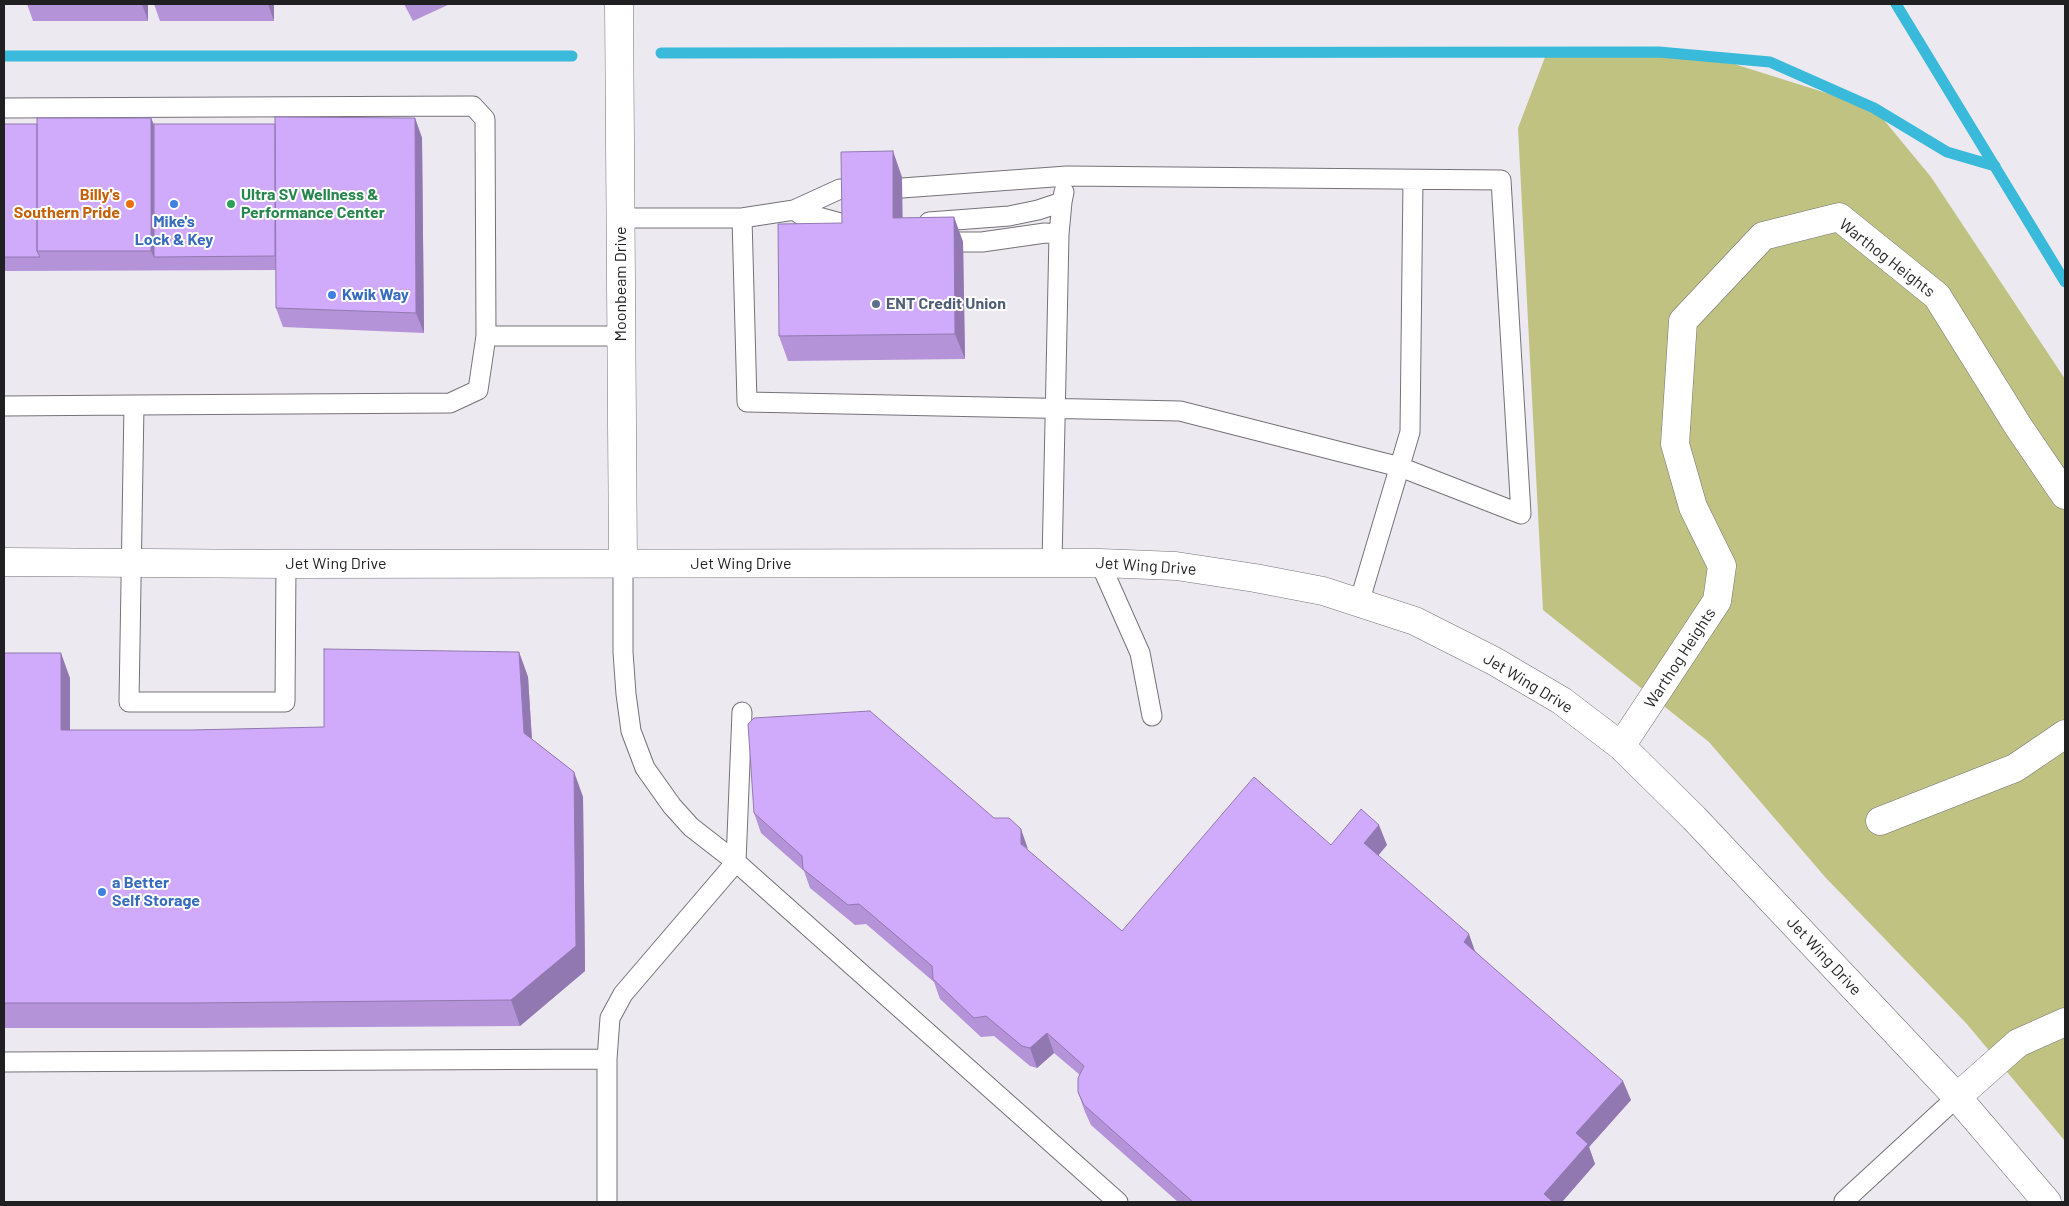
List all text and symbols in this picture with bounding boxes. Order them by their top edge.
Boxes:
place label: Billy's Southern Pride [14,185,120,223]
place label: Ultra SV Wellness & Performance Center [241,185,385,223]
marker: Billy's Southern Pride [124,198,136,210]
marker: Mike's Lock & Key [168,198,180,210]
marker: Ultra SV Wellness & Performance Center [225,198,237,210]
place label: Mike's Lock & Key [135,212,213,250]
street label: Warthog Heights [1835,215,1939,301]
street label: Moonbeam Drive [611,227,631,341]
place label: Kwik Way [342,285,409,305]
marker: Kwik Way [326,289,338,301]
place label: ENT Credit Union [886,294,1006,314]
marker: ENT Credit Union [870,298,882,310]
street label: Jet Wing Drive [1095,553,1197,579]
street label: Jet Wing Drive [286,554,386,574]
street label: Jet Wing Drive [691,554,791,574]
street label: Warthog Heights [1640,604,1720,712]
street label: Jet Wing Drive [1480,649,1576,717]
place label: a Better Self Storage [112,873,200,911]
marker: a Better Self Storage [96,886,108,898]
street label: Jet Wing Drive [1783,913,1865,999]

